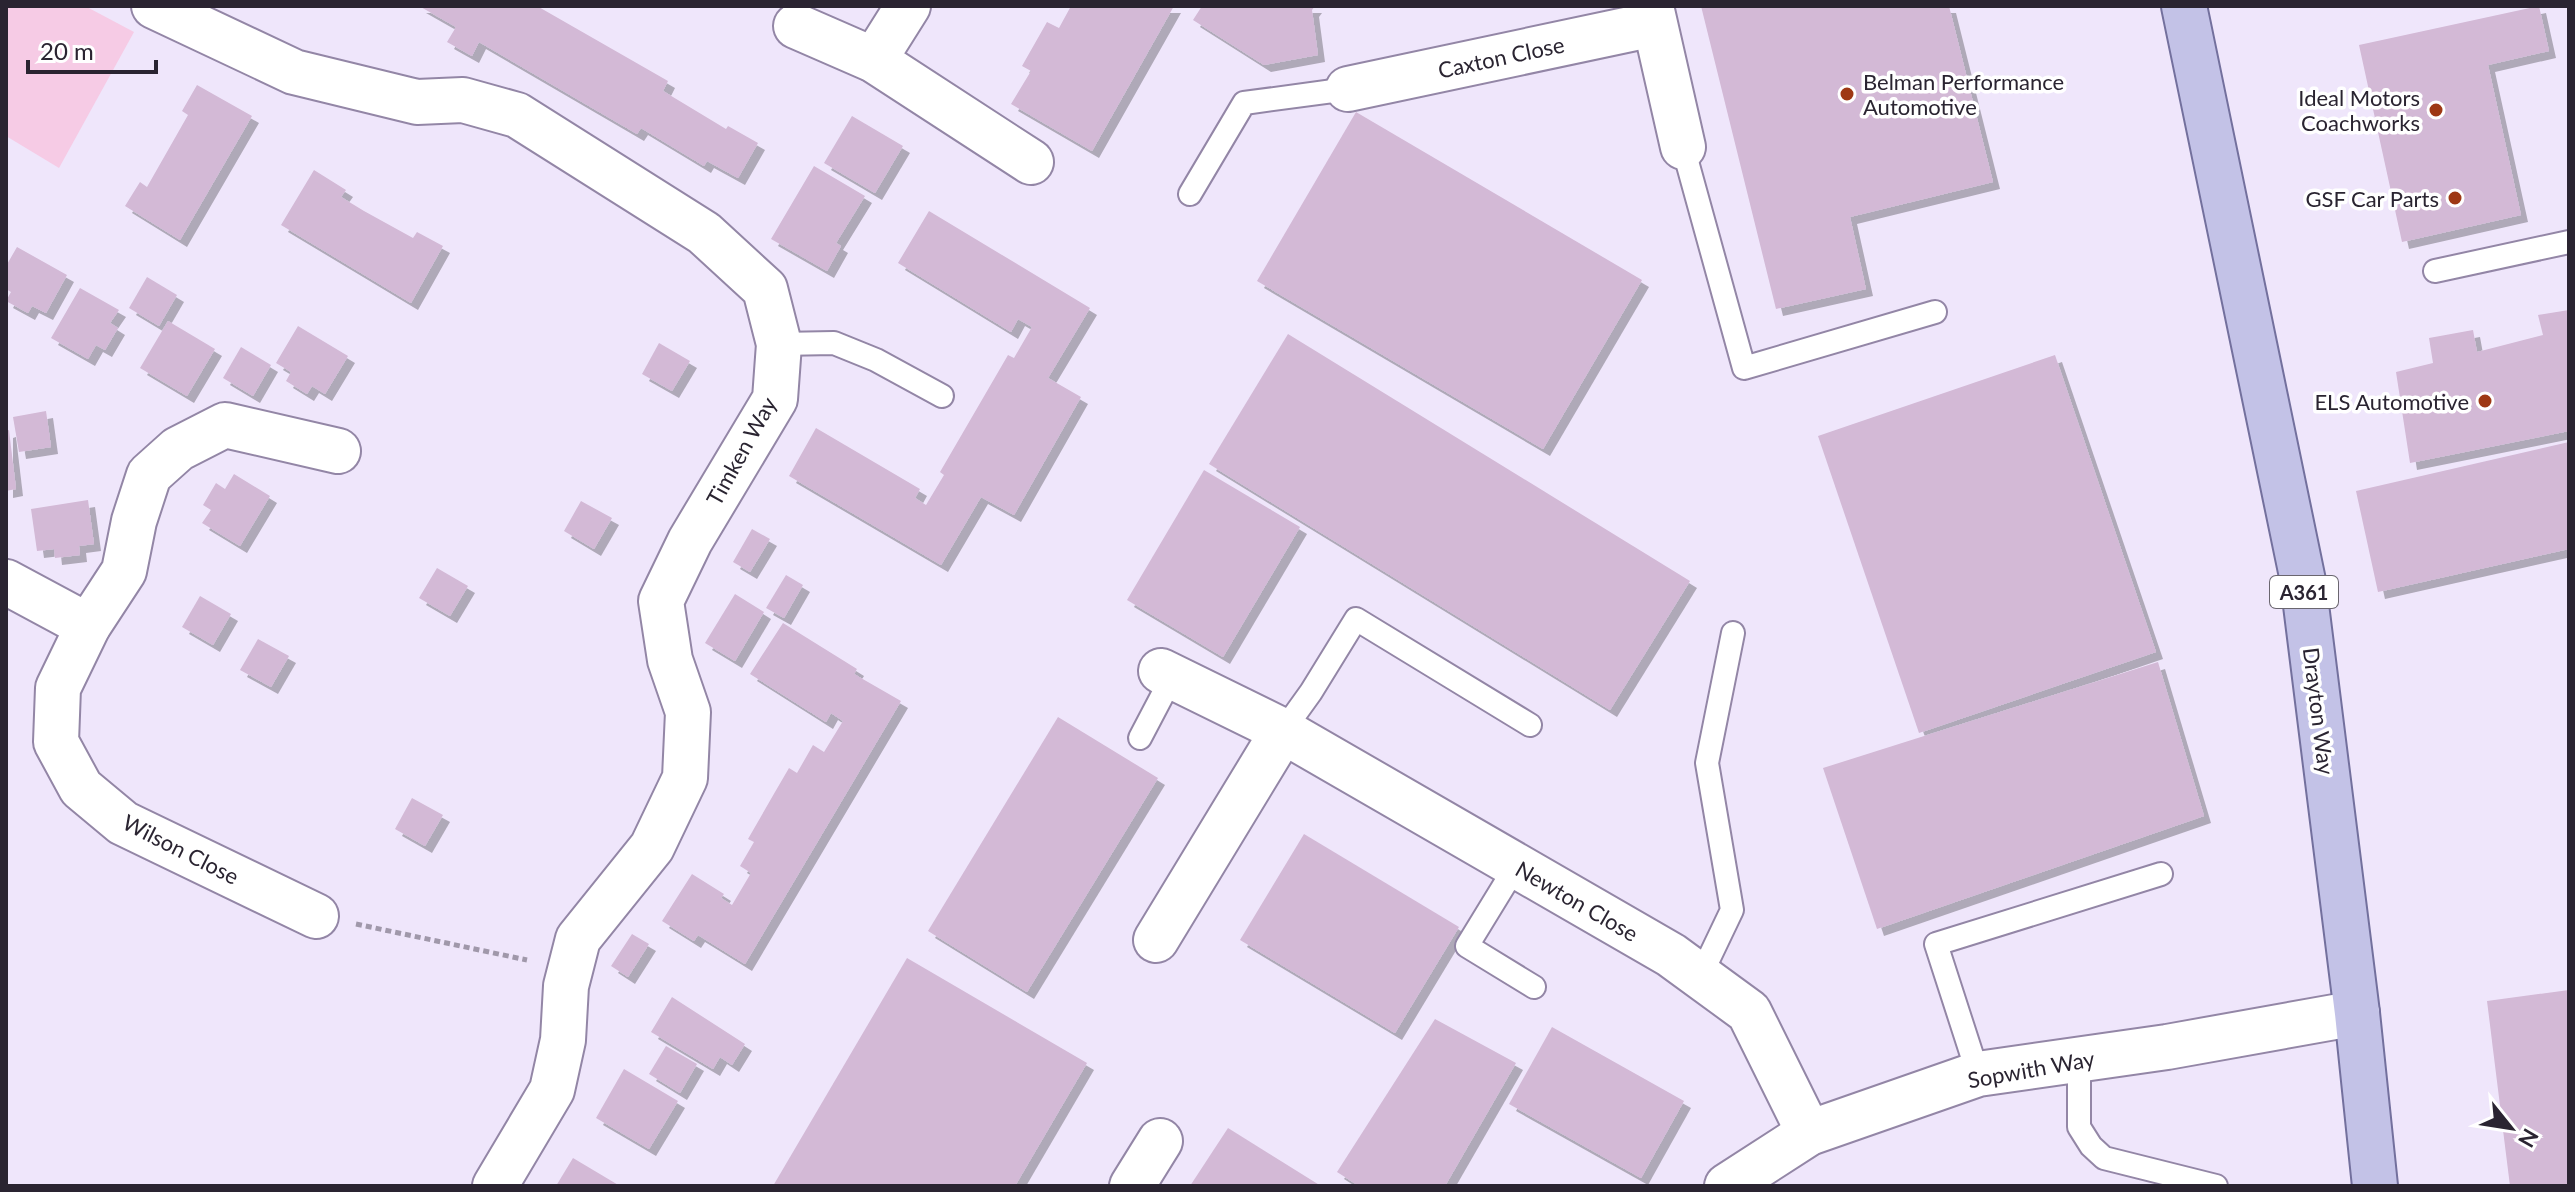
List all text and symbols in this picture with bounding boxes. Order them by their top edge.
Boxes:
scale bar [28,24,156,74]
street label: Caxton Close [1435,30,1567,84]
text: 20 m [40,36,94,65]
place label: Belman Performance Automotive [1863,68,2064,120]
place label: Ideal Motors Coachworks [2298,84,2420,136]
marker: Belman Performance Automotive [1838,85,1856,103]
marker: Ideal Motors Coachworks [2427,101,2445,119]
place label: GSF Car Parts [2305,185,2439,212]
marker: GSF Car Parts [2446,189,2464,207]
place label: ELS Automotive [2314,388,2469,415]
street label: Timken Way [700,392,782,510]
marker: ELS Automotive [2476,392,2494,410]
road number: A361 [2270,576,2338,608]
street label: Drayton Way [2298,646,2340,777]
street label: Wilson Close [118,808,244,890]
street label: Newton Close [1511,855,1643,947]
street label: Sopwith Way [1966,1044,2097,1093]
north arrow [2471,1088,2551,1168]
text: N [2513,1124,2545,1152]

